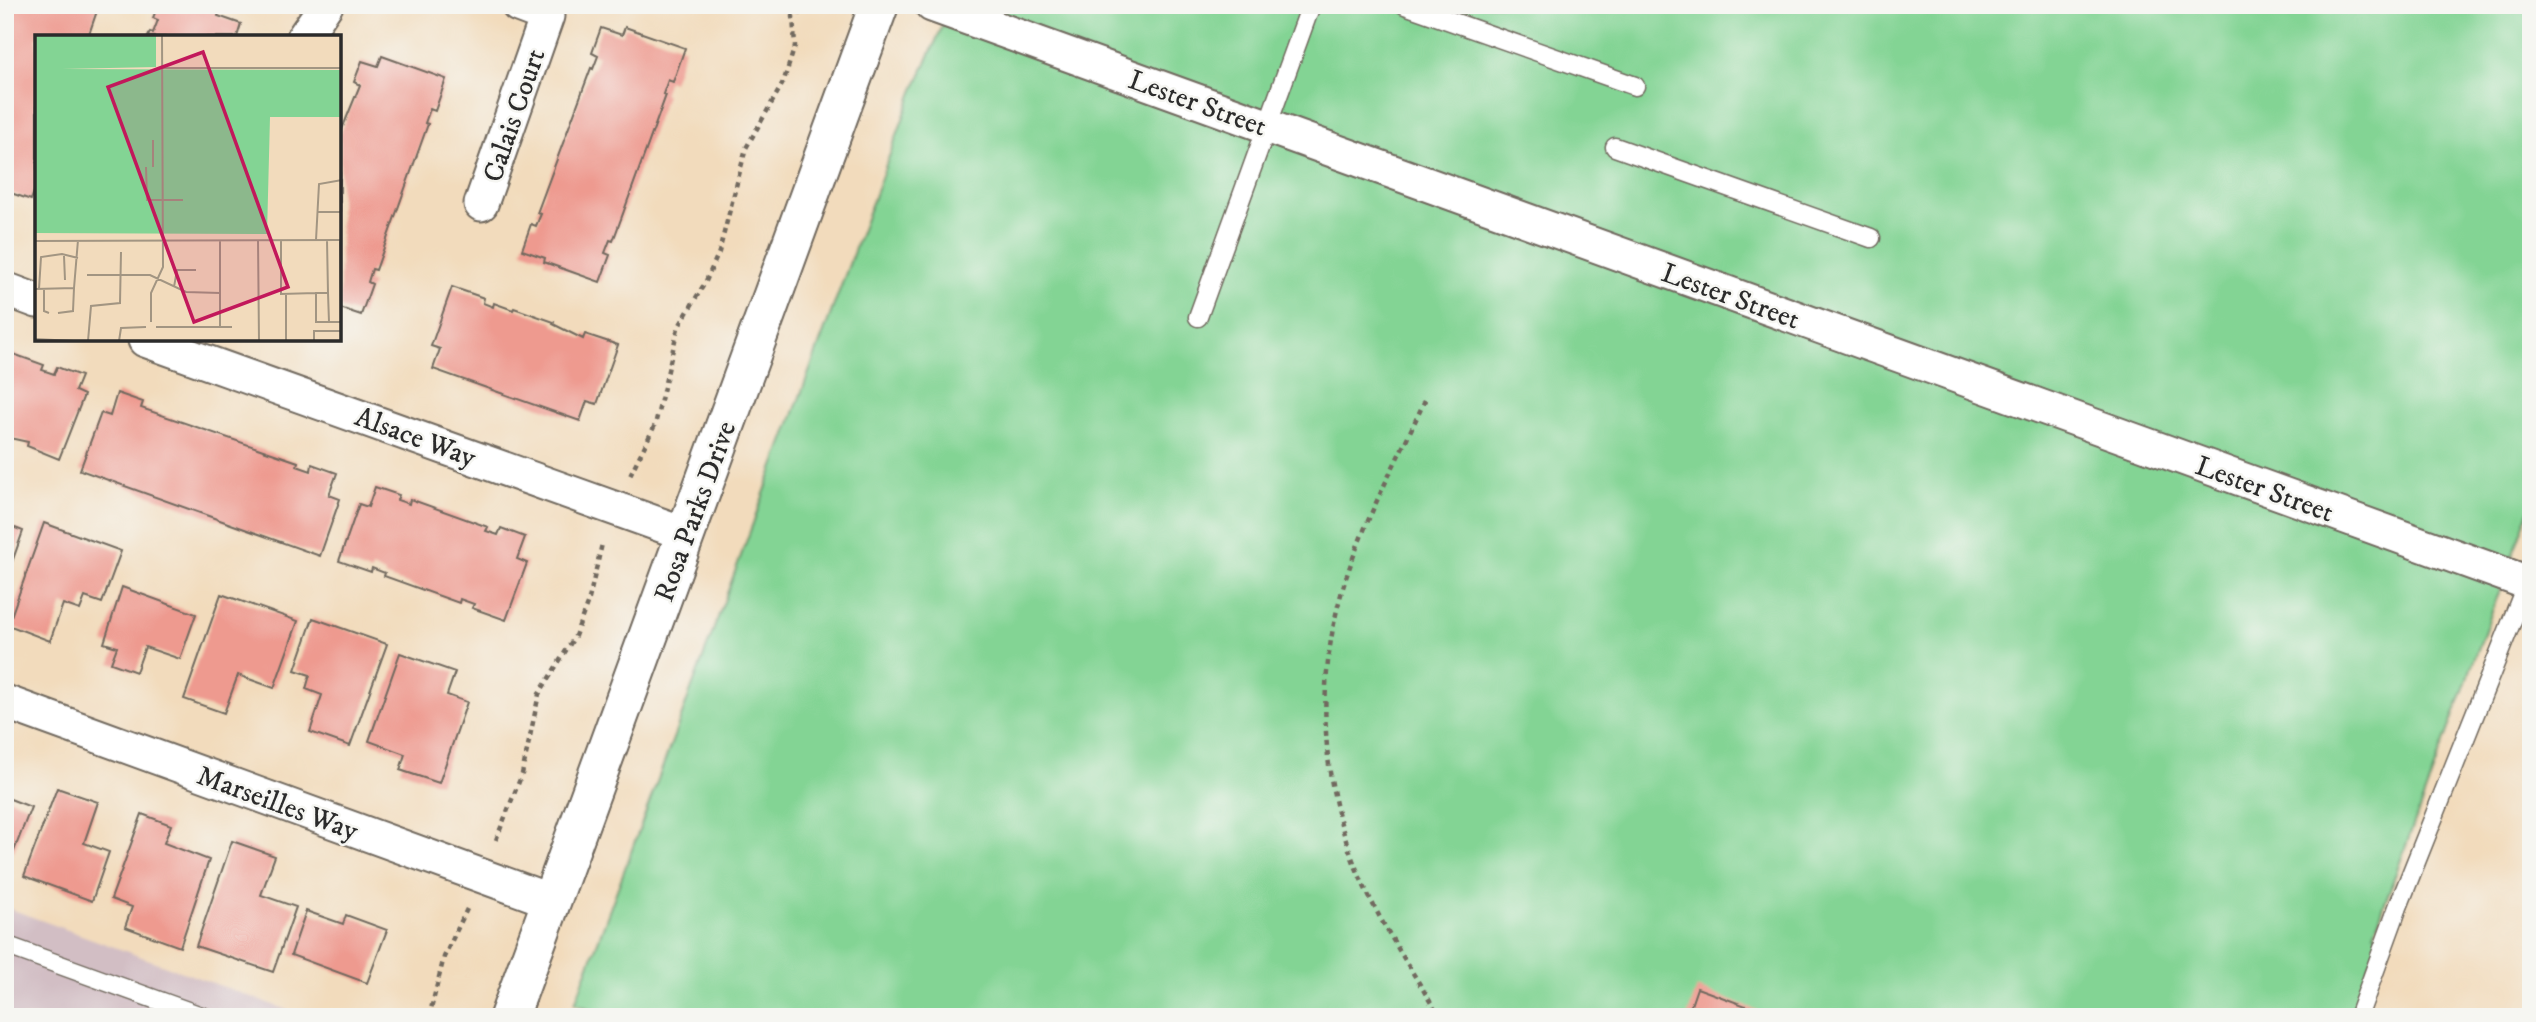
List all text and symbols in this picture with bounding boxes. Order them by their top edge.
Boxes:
inset map [35,35,341,341]
street label: Calais Court [475,44,554,187]
street label: Lester Street [1124,62,1271,145]
street label: Lester Street [1657,255,1804,338]
street label: Alsace Way [350,399,481,476]
street label: Rosa Parks Drive [647,417,744,606]
street label: Lester Street [2191,448,2338,531]
street label: Marseilles Way [192,758,363,849]

